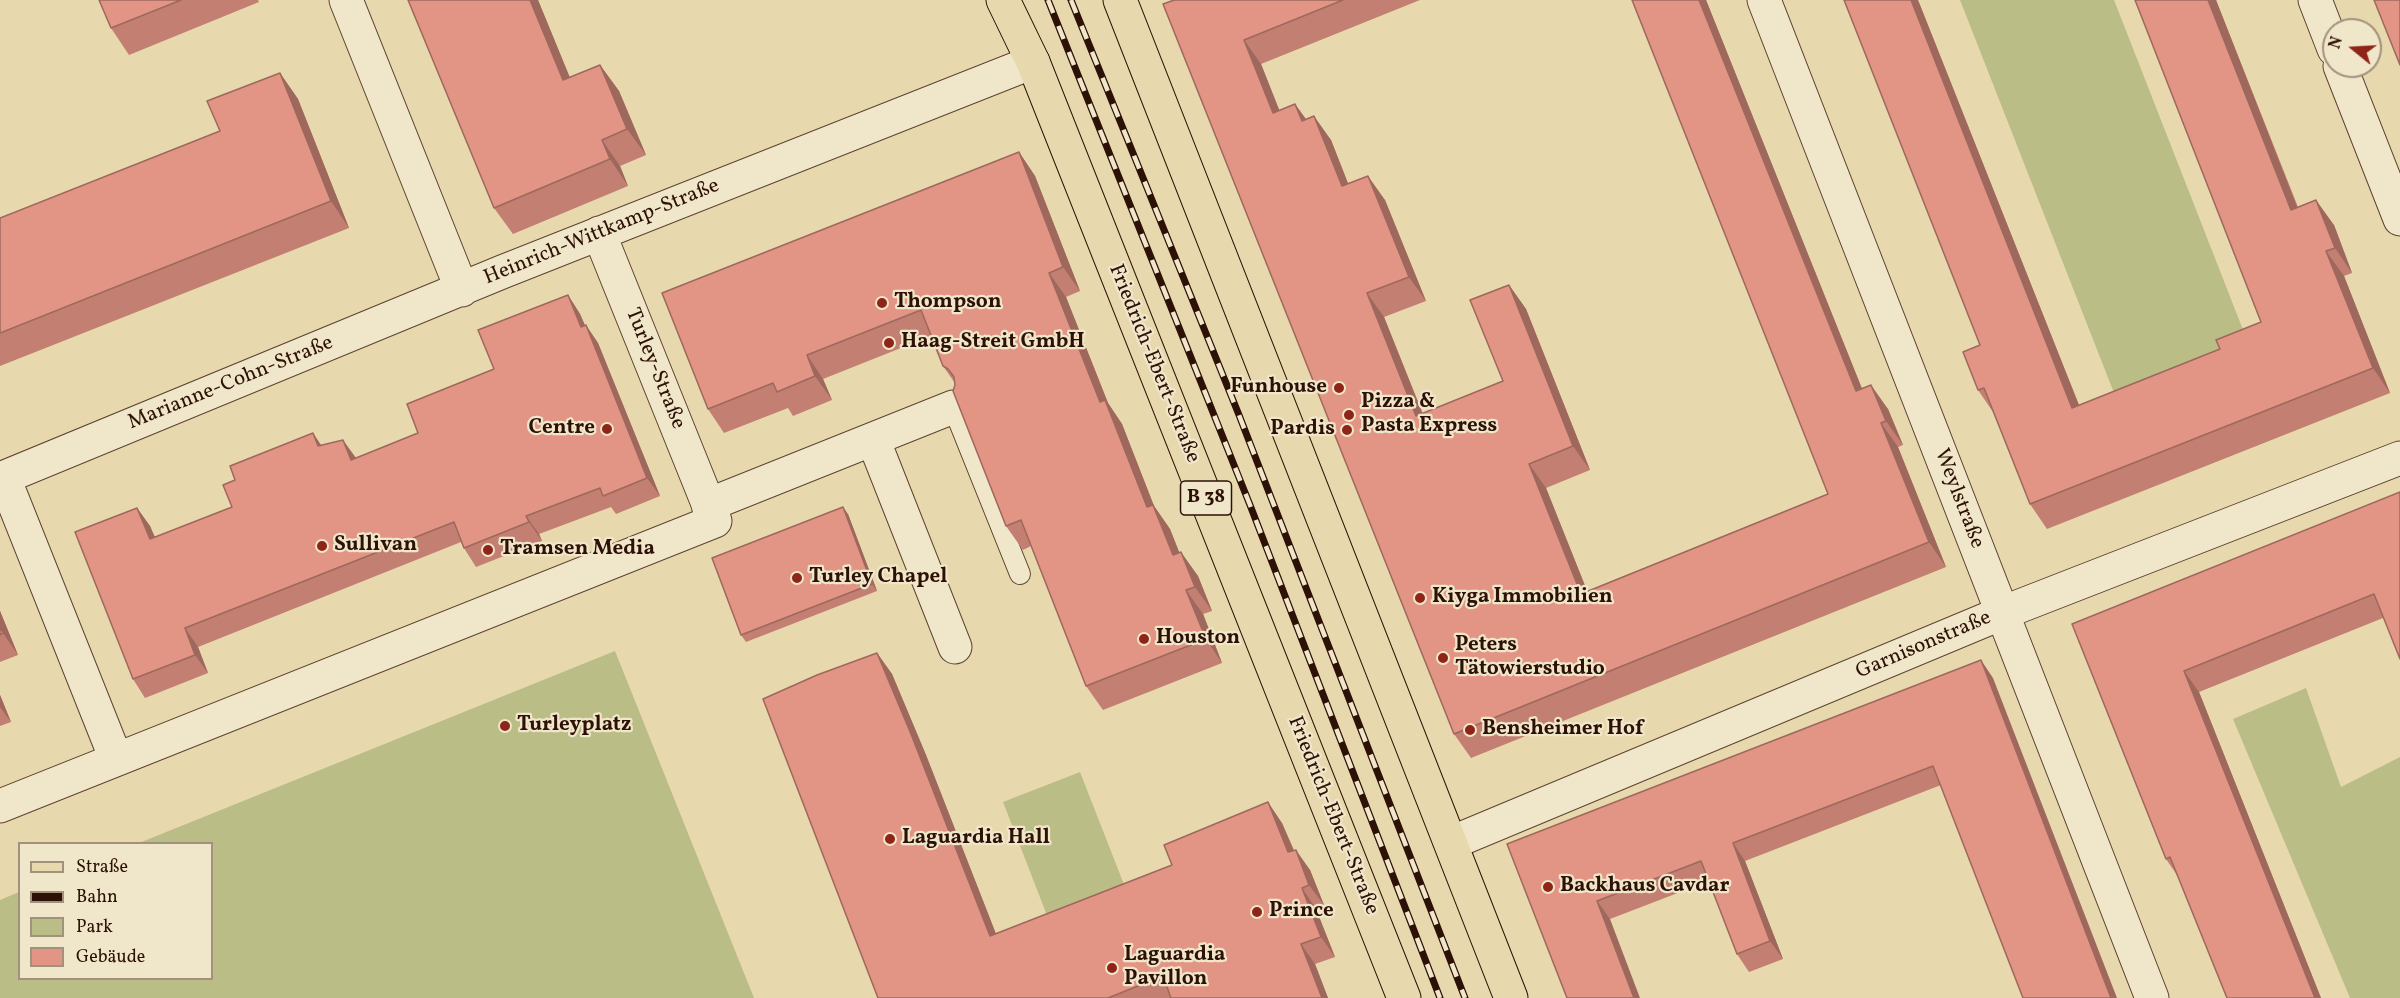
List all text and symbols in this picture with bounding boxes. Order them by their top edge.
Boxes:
north arrow [2322,18,2382,78]
text: N [2325,34,2349,52]
street label: Heinrich-Wittkamp-Straße [481,174,723,292]
street label: Friedrich-Ebert-Straße [1102,261,1204,467]
place label: Thompson [894,290,1002,316]
marker: Thompson [875,296,889,310]
street label: Turley-Straße [618,305,690,433]
place label: Haag-Streit GmbH [901,330,1085,356]
street label: Marianne-Cohn-Straße [125,331,337,437]
marker: Haag-Streit GmbH [882,336,896,350]
place label: Funhouse [1230,375,1327,401]
marker: Funhouse [1332,381,1346,395]
place label: Pizza & Pasta Express [1361,390,1497,440]
marker: Pizza & Pasta Express [1342,408,1356,422]
place label: Centre [528,416,595,442]
place label: Pardis [1270,417,1335,443]
marker: Centre [600,422,614,436]
marker: Pardis [1340,423,1354,437]
street label: Weylstraße [1927,446,1989,552]
road number: B 38 [1180,481,1232,515]
place label: Sullivan [334,533,417,559]
place label: Tramsen Media [500,537,655,563]
marker: Sullivan [315,539,329,553]
marker: Tramsen Media [481,543,495,557]
place label: Turley Chapel [809,565,947,591]
marker: Turley Chapel [790,571,804,585]
place label: Kiyga Immobilien [1432,585,1613,611]
marker: Kiyga Immobilien [1413,591,1427,605]
street label: Garnisonstraße [1853,606,1995,686]
place label: Houston [1156,626,1240,652]
marker: Houston [1137,632,1151,646]
place label: Peters Tätowierstudio [1455,633,1605,683]
marker: Peters Tätowierstudio [1436,651,1450,665]
place label: Turleyplatz [517,713,631,739]
street label: Friedrich-Ebert-Straße [1281,713,1383,919]
place label: Bensheimer Hof [1482,717,1643,743]
marker: Turleyplatz [498,719,512,733]
marker: Bensheimer Hof [1463,723,1477,737]
place label: Laguardia Hall [902,826,1050,852]
marker: Laguardia Hall [883,832,897,846]
legend [18,842,213,980]
text: Straße [76,855,128,880]
place label: Backhaus Cavdar [1560,874,1730,900]
marker: Backhaus Cavdar [1541,880,1555,894]
text: Bahn [76,885,118,910]
place label: Prince [1269,899,1334,925]
marker: Prince [1250,905,1264,919]
text: Park [76,915,113,940]
place label: Laguardia Pavillon [1124,943,1226,993]
text: Gebäude [76,945,145,970]
marker: Laguardia Pavillon [1105,961,1119,975]

